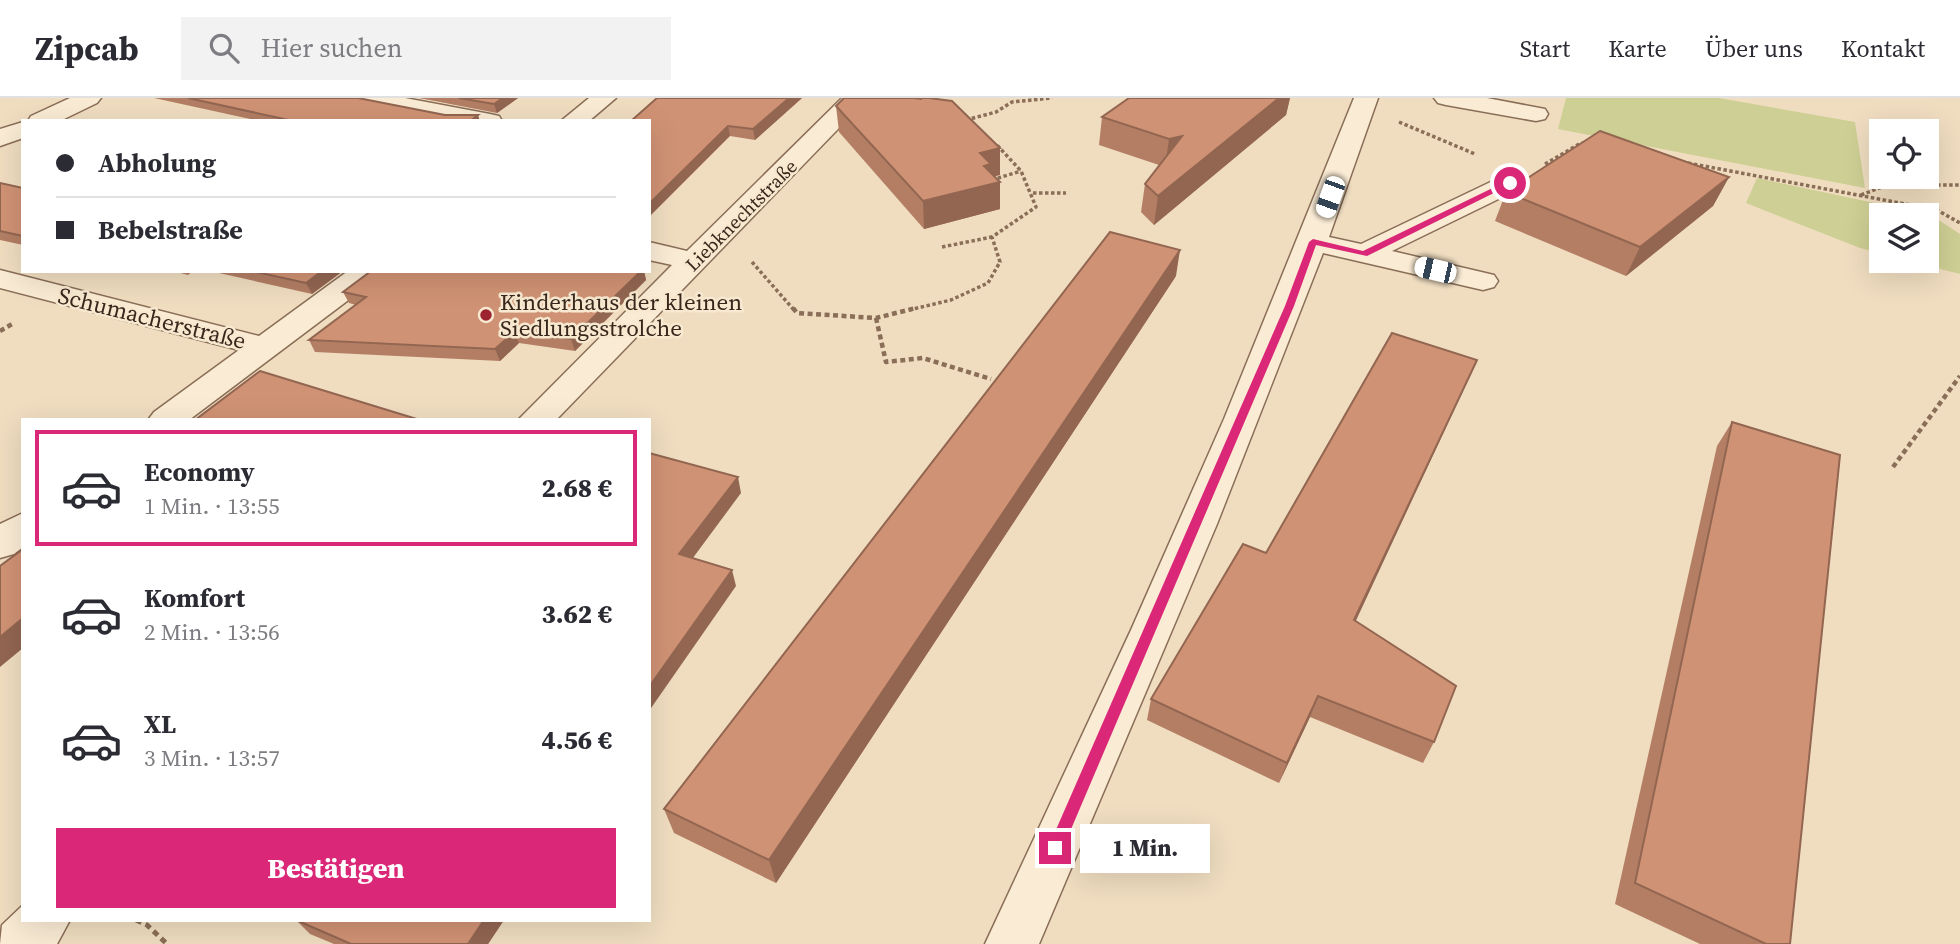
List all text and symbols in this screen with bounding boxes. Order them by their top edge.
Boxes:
search box [181,17,671,80]
text: Zipcab [35,26,139,71]
icon: search [205,29,243,67]
text: Hier suchen [261,30,402,66]
text: Start [1520,32,1570,65]
text: Karte [1608,32,1667,65]
text: Über uns [1705,32,1803,65]
text: Kontakt [1841,32,1925,65]
map controls [1869,119,1939,273]
button: locate [1869,119,1939,189]
text: Abholung [98,145,216,181]
street label: Liebknechtstraße [679,153,803,277]
route start [1494,167,1526,199]
car [1313,174,1348,220]
button: layers [1869,203,1939,273]
text: Bebelstraße [98,212,243,248]
car [1413,255,1458,285]
street label: Schumacherstraße [55,279,249,357]
place label: Kinderhaus der kleinen Siedlungsstrolche [500,286,742,344]
marker: Kinderhaus der kleinen Siedlungsstrolche [478,307,494,323]
text: Economy [144,454,255,490]
icon: car [60,457,123,520]
text: 2.68 € [541,470,612,506]
text: 1 Min. · 13:55 [144,490,280,522]
text: Komfort [144,580,245,616]
icon: car [60,583,123,646]
text: 3.62 € [541,596,612,632]
text: 2 Min. · 13:56 [144,616,280,648]
text: XL [144,706,176,742]
icon: car [60,709,123,772]
text: 4.56 € [541,722,612,758]
text: 3 Min. · 13:57 [144,742,280,774]
callout: 1 Min. [1080,824,1209,872]
button: Bestätigen [56,828,616,908]
route end [1039,832,1071,864]
text: 1 Min. [1112,832,1178,864]

